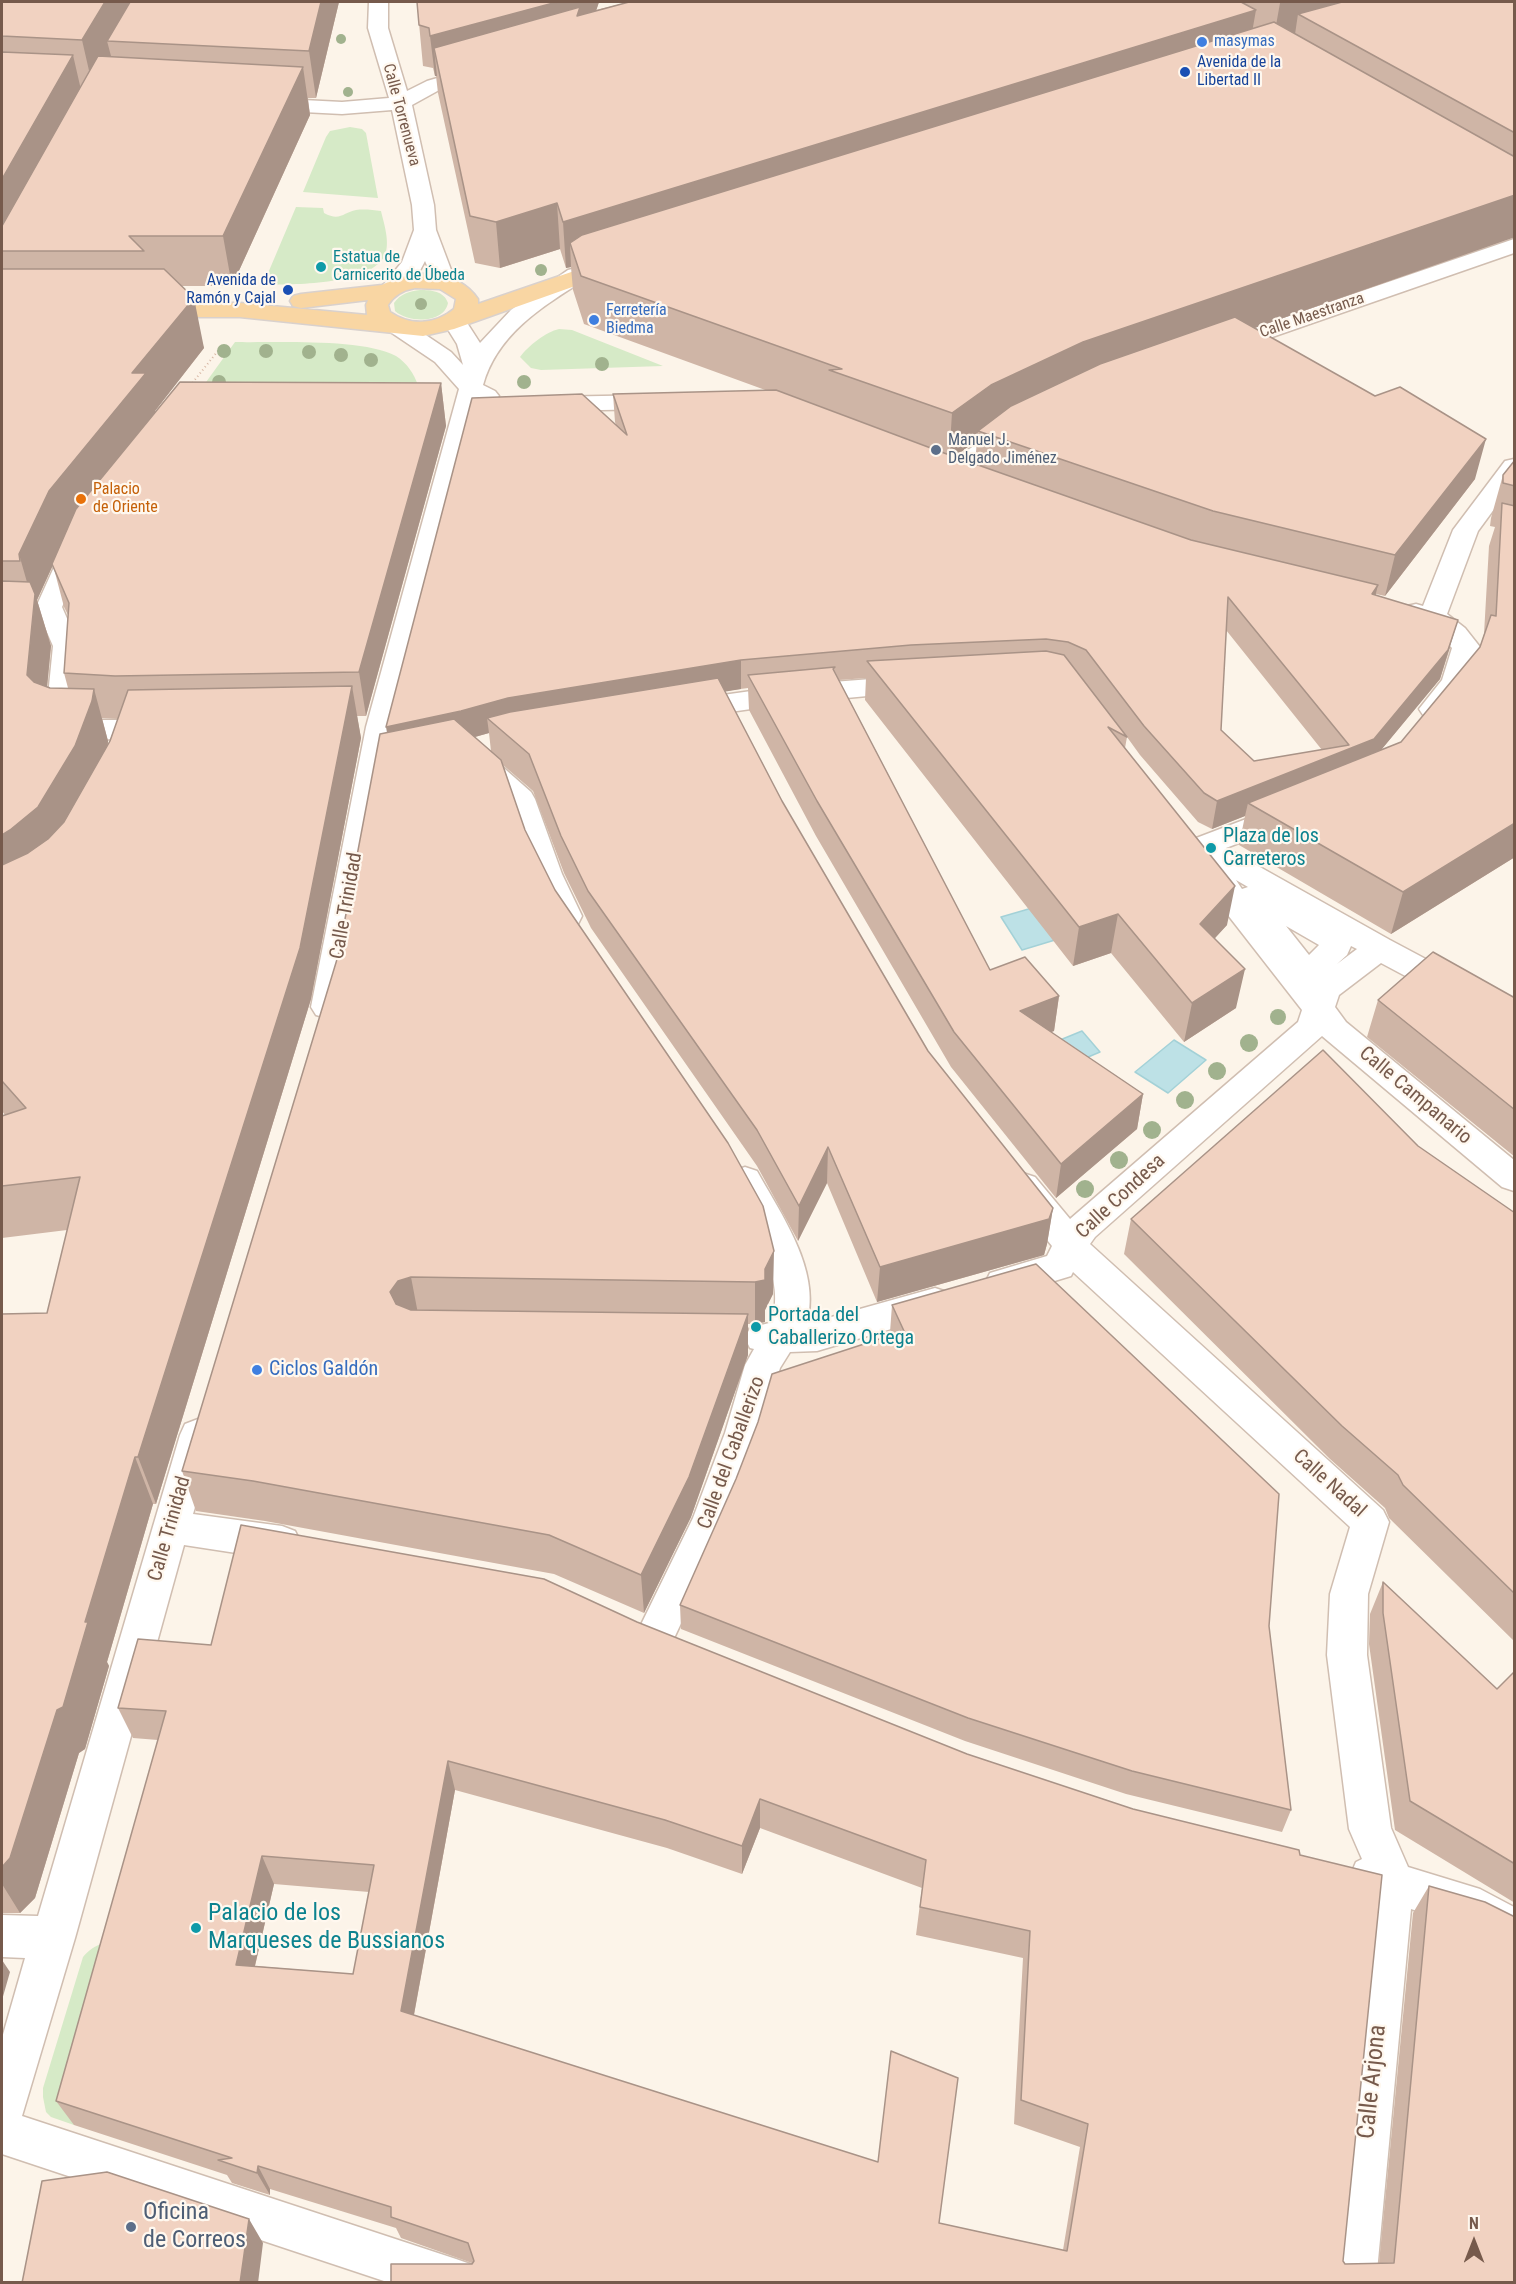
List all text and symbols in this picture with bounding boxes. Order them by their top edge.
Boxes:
place label: masymas [1214,32,1275,52]
marker: masymas [1195,35,1209,49]
place label: Avenida de la Libertad II [1197,53,1281,91]
street label: Calle Torrenueva [378,62,424,168]
marker: Avenida de la Libertad II [1178,65,1192,79]
place label: Estatua de Carnicerito de Úbeda [333,248,465,286]
marker: Estatua de Carnicerito de Úbeda [314,260,328,274]
place label: Avenida de Ramón y Cajal [186,271,276,309]
marker: Avenida de Ramón y Cajal [281,283,295,297]
street label: Calle Maestranza [1257,289,1367,343]
place label: Ferretería Biedma [606,301,667,339]
marker: Ferretería Biedma [587,313,601,327]
place label: Manuel J. Delgado Jiménez [948,431,1057,469]
marker: Manuel J. Delgado Jiménez [929,443,943,457]
place label: Palacio de Oriente [93,480,158,518]
marker: Palacio de Oriente [74,492,88,506]
place label: Plaza de los Carreteros [1223,825,1319,872]
marker: Plaza de los Carreteros [1204,841,1218,855]
street label: Calle Trinidad [326,851,368,961]
street label: Calle Campanario [1354,1042,1476,1150]
street label: Calle Condesa [1071,1150,1171,1244]
place label: Portada del Caballerizo Ortega [768,1304,914,1351]
marker: Portada del Caballerizo Ortega [749,1320,763,1334]
place label: Ciclos Galdón [269,1358,378,1382]
marker: Ciclos Galdón [250,1363,264,1377]
street label: Calle del Caballerizo [693,1373,771,1533]
street label: Calle Nadal [1287,1445,1371,1523]
street label: Calle Trinidad [144,1474,196,1584]
place label: Palacio de los Marqueses de Bussianos [208,1900,445,1956]
marker: Palacio de los Marqueses de Bussianos [189,1921,203,1935]
street label: Calle Arjona [1353,2024,1393,2140]
place label: Oficina de Correos [143,2199,246,2255]
north arrow [1444,2212,1504,2272]
text: N [1469,2214,1479,2233]
marker: Oficina de Correos [124,2220,138,2234]

